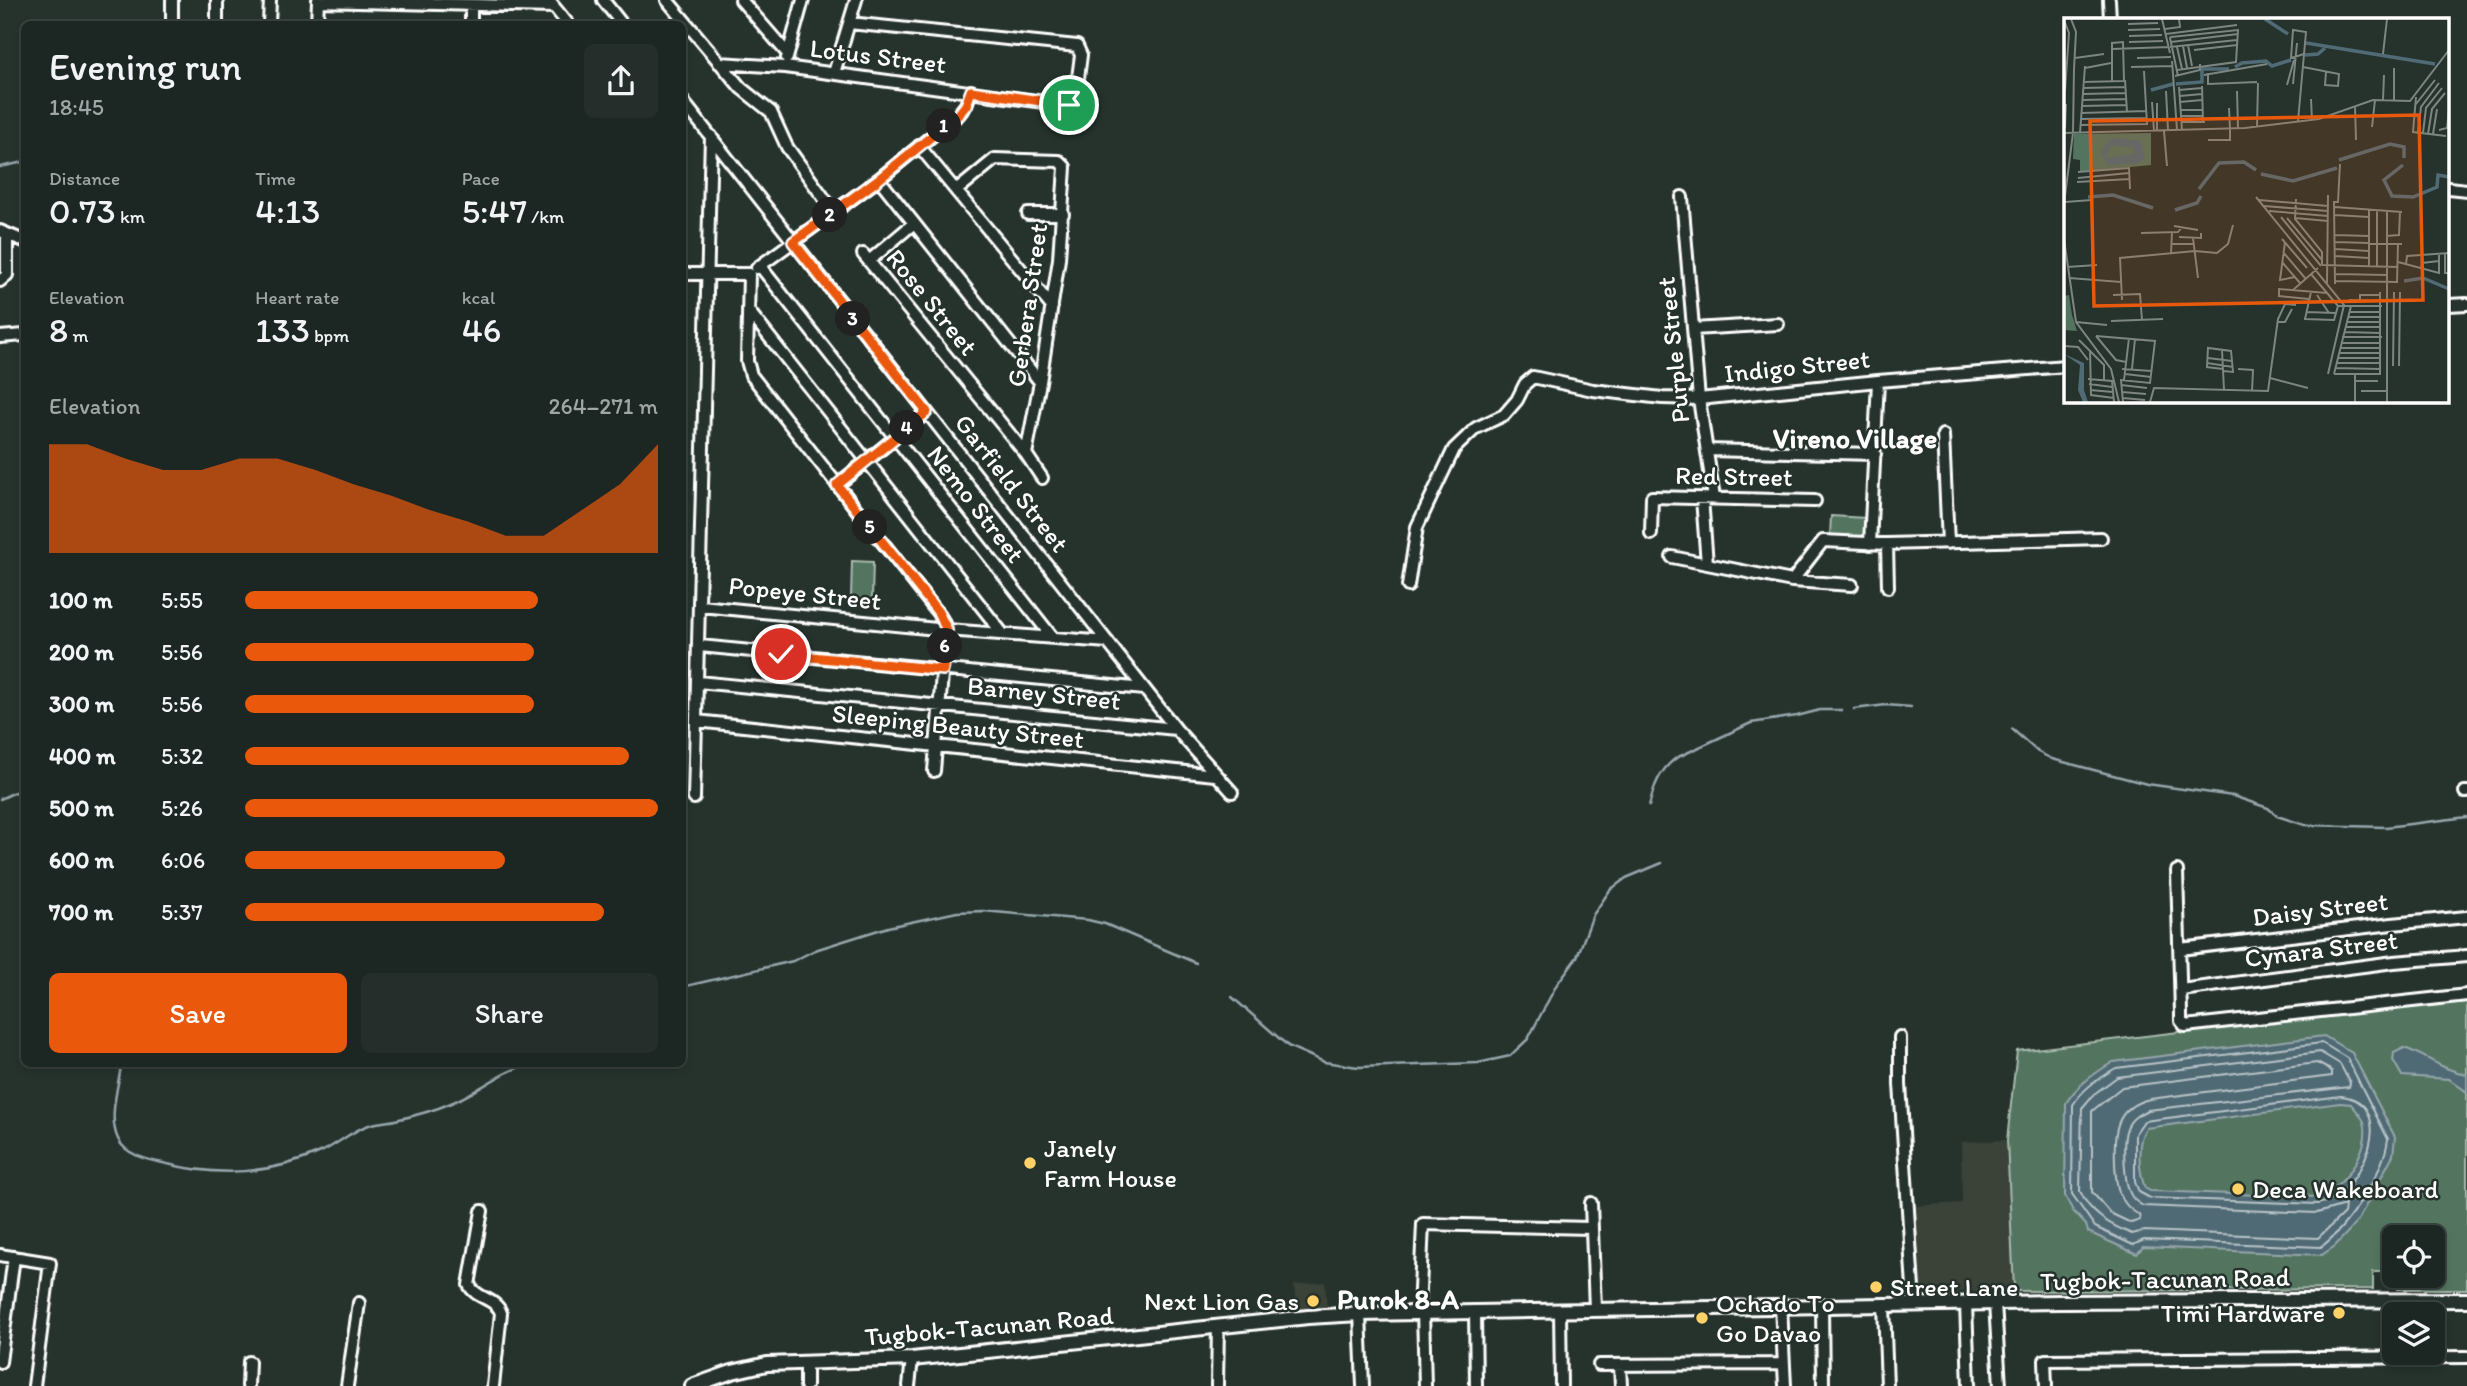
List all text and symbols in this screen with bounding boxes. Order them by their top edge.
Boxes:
inset map [2064,18,2450,402]
street label: Lotus Street [808,32,948,80]
text: Evening run [49,44,242,90]
button: share [584,44,658,118]
pin [1039,75,1099,135]
icon: arrive [1050,86,1088,124]
text: 18:45 [49,93,104,121]
pin: 1 [926,108,962,144]
text: 1 [939,114,948,137]
text: Distance [49,167,120,190]
text: Time [255,167,296,190]
text: Pace [462,167,500,190]
text: 0.73 [49,190,116,232]
text: 4:13 [255,190,320,232]
text: 5:47 [462,190,527,232]
pin: 2 [812,198,848,232]
text: 2 [825,203,835,226]
text: km [116,205,145,228]
text: /km [527,205,564,228]
street label: Gerbera Street [1000,221,1054,389]
street label: Rose Street [879,242,985,362]
street label: Purple Street [1649,275,1697,425]
text: Elevation [49,286,125,309]
text: Heart rate [255,286,339,309]
text: kcal [462,286,495,309]
pin: 3 [836,302,870,336]
text: 3 [847,307,858,330]
text: 8 [49,309,68,351]
text: 133 [255,309,310,351]
text: 46 [462,309,501,351]
text: m [68,324,88,347]
text: bpm [310,324,349,347]
street label: Indigo Street [1723,342,1872,390]
text: Elevation [49,392,140,420]
text: 264–271 m [548,392,658,420]
street label: Garfield Street [948,407,1076,559]
pin: 4 [890,410,925,446]
text: 4 [901,416,912,439]
district label: Vireno Village [1773,421,1937,455]
street label: Nemo Street [920,439,1032,569]
street label: Red Street [1675,459,1793,493]
pin: 5 [852,510,888,544]
text: 5 [865,515,874,538]
street label: Popeye Street [727,569,883,617]
text: 100 m [49,586,113,614]
text: 5:55 [161,586,203,614]
pin [751,624,811,684]
pin: 6 [928,628,962,664]
text: 6 [939,634,950,657]
icon: check [762,635,800,673]
text: 200 m [49,638,114,666]
text: 5:56 [161,638,203,666]
street label: Barney Street [966,669,1122,717]
text: 300 m [49,690,114,718]
text: 5:56 [161,690,203,718]
street label: Sleeping Beauty Street [830,697,1086,755]
text: 400 m [49,742,116,770]
text: 5:32 [161,742,203,770]
text: 500 m [49,794,114,822]
text: 5:26 [161,794,203,822]
text: 600 m [49,846,114,874]
text: 6:06 [161,846,205,874]
street label: Daisy Street [2250,885,2390,933]
text: 700 m [49,898,113,926]
text: 5:37 [161,898,203,926]
street label: Cynara Street [2243,924,2400,974]
button: Save [49,973,347,1053]
button: Share [361,973,658,1053]
place label: Janely Farm House [1044,1132,1177,1194]
marker: Janely Farm House [1022,1155,1038,1171]
place label: Deca Wakeboard [2252,1173,2438,1205]
marker: Deca Wakeboard [2230,1181,2246,1197]
map controls [2382,1225,2445,1365]
button: locate [2382,1225,2445,1288]
street label: Tugbok-Tacunan Road [2040,1261,2291,1297]
place label: Street Lane [1890,1271,2018,1303]
marker: Street Lane [1868,1279,1884,1295]
district label: Purok 8-A [1337,1282,1459,1316]
place label: Next Lion Gas [1144,1285,1299,1317]
place label: Ochado To Go Davao [1716,1287,1835,1349]
marker: Next Lion Gas [1305,1293,1321,1309]
place label: Timi Hardware [2161,1297,2325,1329]
street label: Tugbok-Tacunan Road [863,1299,1115,1353]
button: layers [2382,1302,2445,1365]
marker: Timi Hardware [2331,1305,2347,1321]
marker: Ochado To Go Davao [1694,1310,1710,1326]

